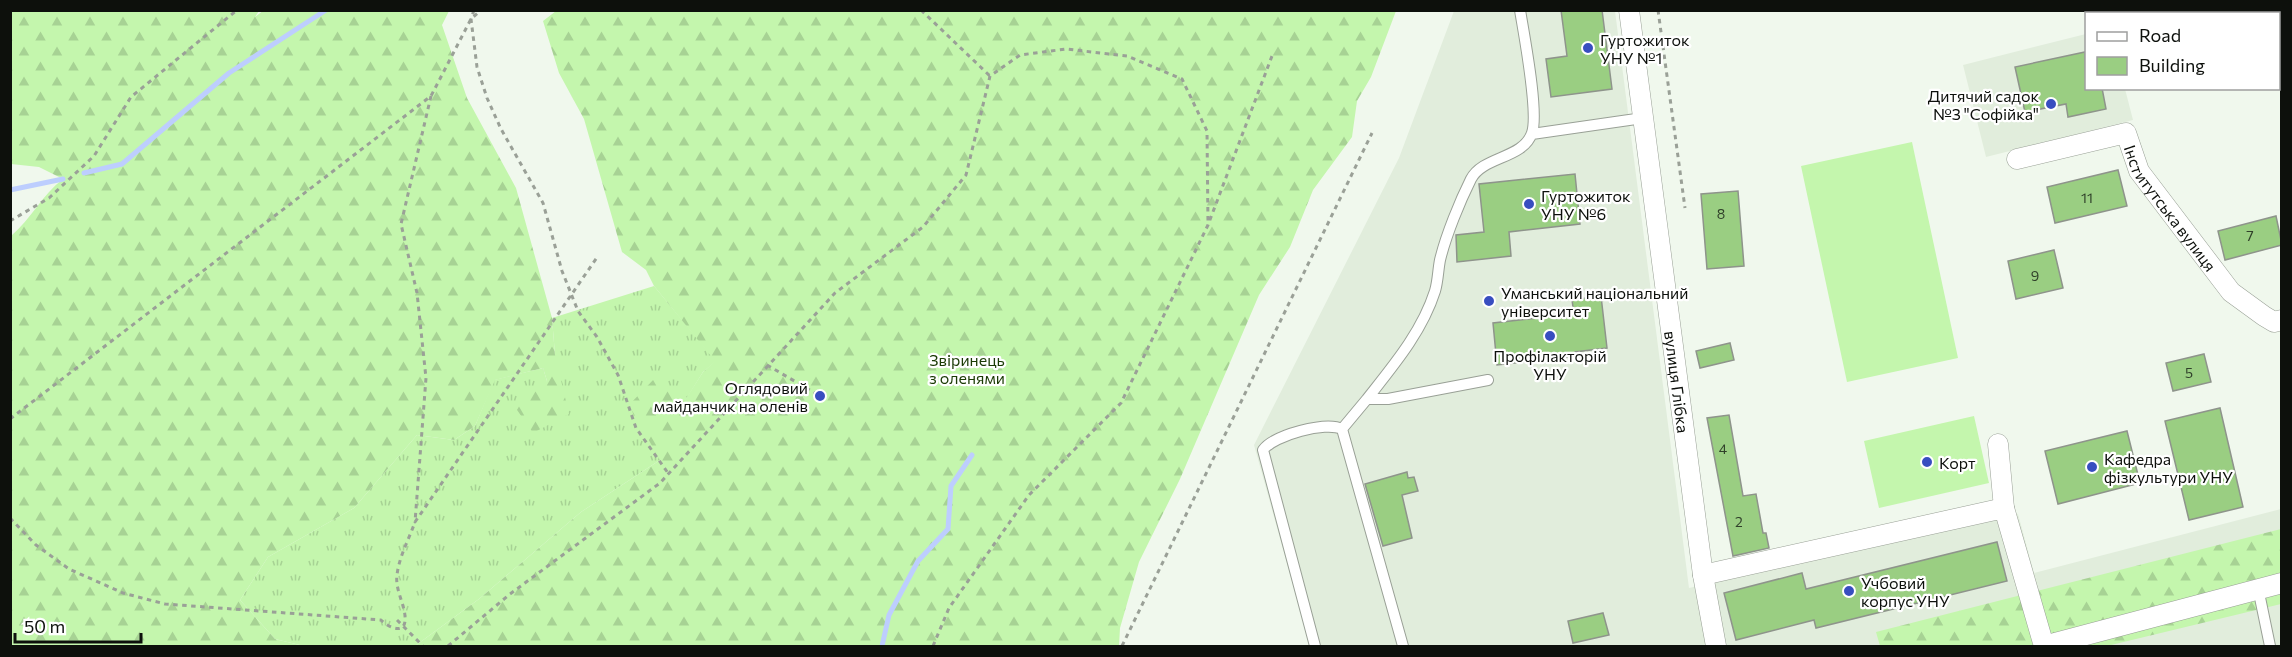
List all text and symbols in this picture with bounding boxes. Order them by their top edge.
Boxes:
legend [2085,12,2280,90]
text: Road [2139,24,2181,46]
place label: Гуртожиток УНУ №1 [1600,30,1690,67]
marker: Гуртожиток УНУ №1 [1581,41,1595,55]
text: Building [2139,54,2205,76]
place label: Дитячий садок №3 "Софійка" [1928,86,2039,123]
marker: Дитячий садок №3 "Софійка" [2044,97,2058,111]
street label: Інститутська вулиця [2121,142,2221,274]
place label: Гуртожиток УНУ №6 [1541,186,1631,223]
house number: 11 [2081,189,2093,206]
marker: Гуртожиток УНУ №6 [1522,197,1536,211]
house number: 8 [1717,205,1725,222]
house number: 7 [2246,227,2254,244]
house number: 9 [2031,267,2039,284]
place label: Уманський національний університет [1501,283,1688,320]
marker: Уманський національний університет [1482,294,1496,308]
marker: Профілакторій УНУ [1543,329,1557,343]
street label: вулиця Глібка [1662,330,1694,434]
place label: Профілакторій УНУ [1493,346,1607,383]
park label: Звіринець з оленями [929,350,1005,387]
house number: 5 [2185,364,2193,381]
place label: Оглядовий майданчик на оленів [654,378,808,415]
marker: Оглядовий майданчик на оленів [813,389,827,403]
house number: 4 [1719,440,1728,457]
place label: Кафедра фізкультури УНУ [2104,449,2233,486]
place label: Корт [1939,453,1976,472]
marker: Корт [1920,455,1934,469]
marker: Кафедра фізкультури УНУ [2085,460,2099,474]
house number: 2 [1735,513,1743,530]
place label: Учбовий корпус УНУ [1861,573,1950,610]
marker: Учбовий корпус УНУ [1842,584,1856,598]
scale bar [15,606,141,644]
text: 50 m [24,615,65,637]

